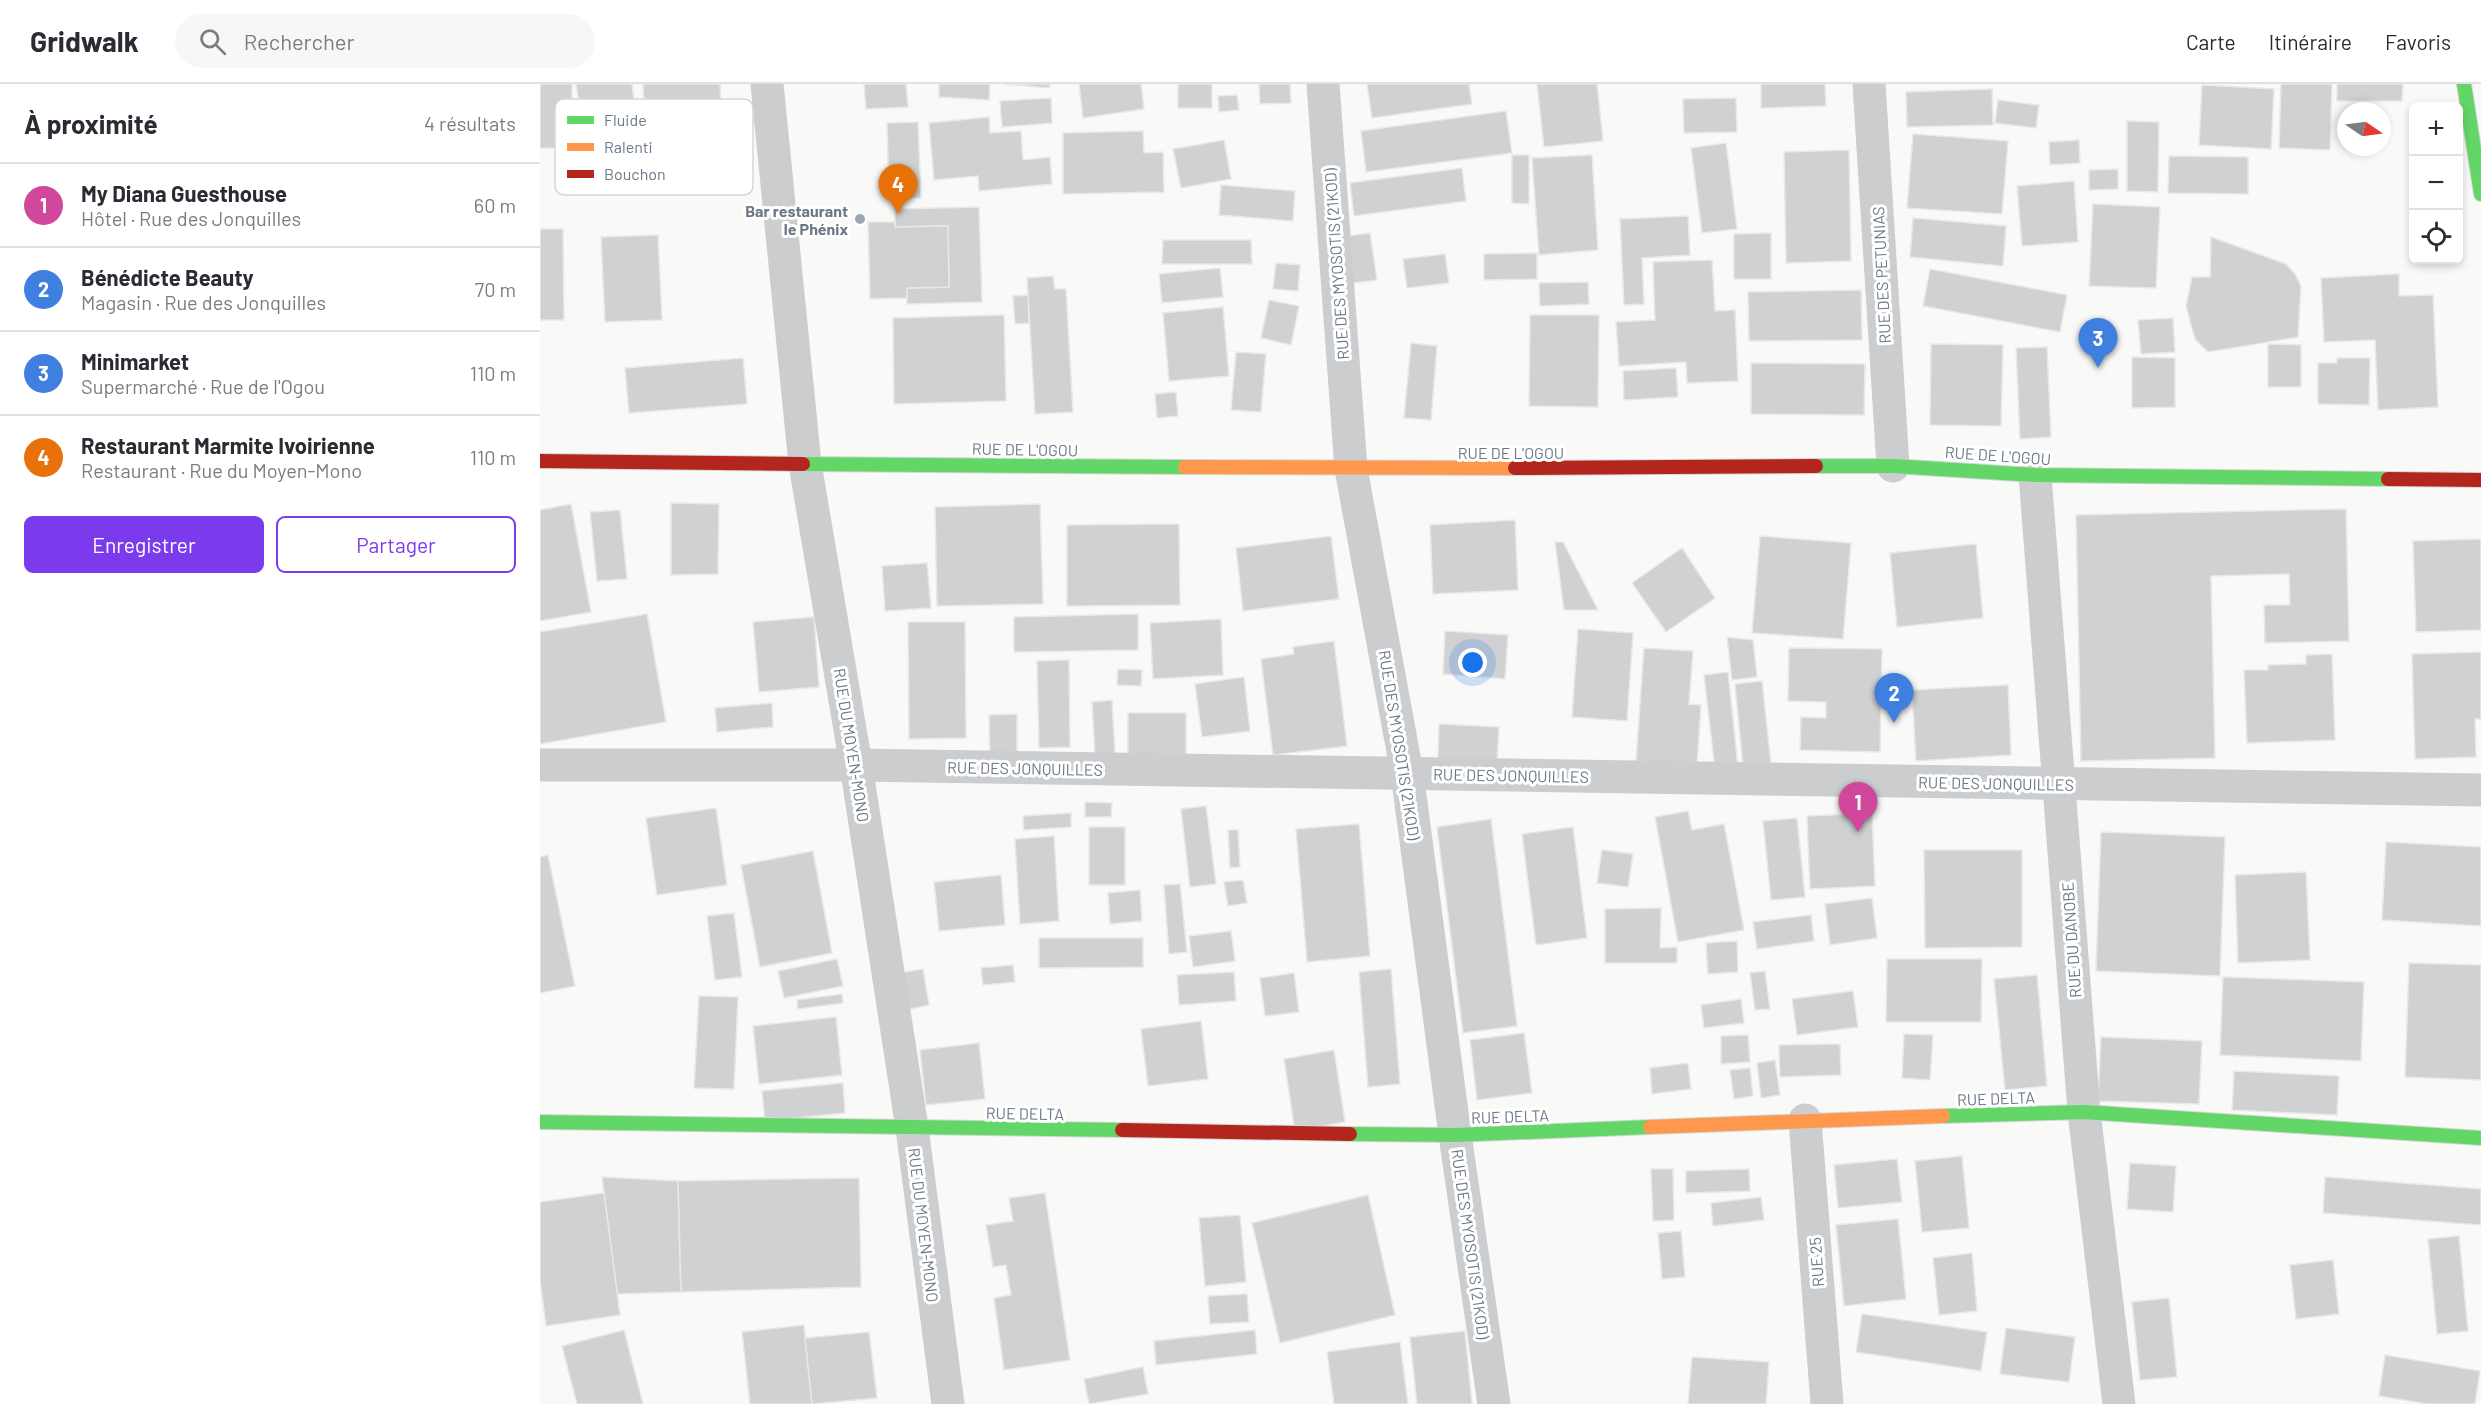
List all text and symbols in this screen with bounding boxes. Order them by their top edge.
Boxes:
search box [175,14,595,68]
text: Gridwalk [30,24,139,58]
icon: search [196,25,229,58]
text: Rechercher [244,28,354,54]
text: Carte [2186,29,2236,54]
text: Itinéraire [2269,29,2352,54]
text: Favoris [2385,29,2451,54]
legend [555,99,753,195]
north arrow [2337,102,2391,156]
map controls [2409,102,2463,264]
button: + [2409,102,2463,156]
text: À proximité [24,108,158,139]
text: Fluide [604,110,647,129]
text: 4 résultats [424,111,516,135]
text: Ralenti [604,137,653,156]
button: − [2409,156,2463,210]
text: Bouchon [604,164,666,183]
pin: 4 [878,164,918,214]
street label: RUE DES MYOSOTIS (21KOD) [1320,167,1352,360]
text: My Diana Guesthouse [81,180,287,206]
text: 1 [40,193,47,217]
text: 60 m [474,193,516,217]
place label: Bar restaurant le Phénix [745,201,848,238]
text: Hôtel · Rue des Jonquilles [81,206,301,230]
street label: RUE DES PETUNIAS [1868,206,1894,344]
button: locate [2409,210,2463,264]
marker: Bar restaurant le Phénix [853,212,867,226]
text: Bénédicte Beauty [81,264,254,290]
text: 2 [38,277,49,301]
text: 70 m [475,277,516,301]
text: Magasin · Rue des Jonquilles [81,290,326,314]
pin: 3 [2078,318,2118,368]
text: Minimarket [81,348,189,374]
text: 3 [38,361,49,385]
text: 110 m [470,361,516,385]
text: Supermarché · Rue de l'Ogou [81,374,325,398]
text: Restaurant Marmite Ivoirienne [81,432,375,458]
street label: RUE DE L'OGOU [972,439,1078,459]
street label: RUE DE L'OGOU [1944,442,2052,468]
street label: RUE DE L'OGOU [1458,443,1564,462]
text: 4 [37,445,50,469]
text: 110 m [470,445,516,469]
text: Restaurant · Rue du Moyen-Mono [81,458,362,482]
button: Enregistrer [24,516,264,573]
button: Partager [276,516,516,573]
your location [1458,648,1487,677]
street label: RUE DES MYOSOTIS (21KOD) [1376,649,1425,842]
street label: RUE DU MOYEN-MONO [830,667,874,823]
pin: 2 [1874,674,1914,723]
street label: RUE DES JONQUILLES [947,757,1103,779]
street label: RUE DES JONQUILLES [1433,764,1589,786]
street label: RUE DES JONQUILLES [1918,772,2074,794]
pin: 1 [1838,782,1878,832]
street label: RUE DU DANOBE [2057,881,2085,999]
street label: RUE DELTA [1957,1087,2036,1109]
street label: RUE DELTA [986,1103,1065,1123]
street label: RUE DELTA [1471,1105,1550,1127]
street label: RUE DU MOYEN-MONO [905,1147,943,1303]
street label: RUE DES MYOSOTIS (21KOD) [1448,1148,1494,1341]
street label: RUE 25 [1805,1236,1827,1288]

